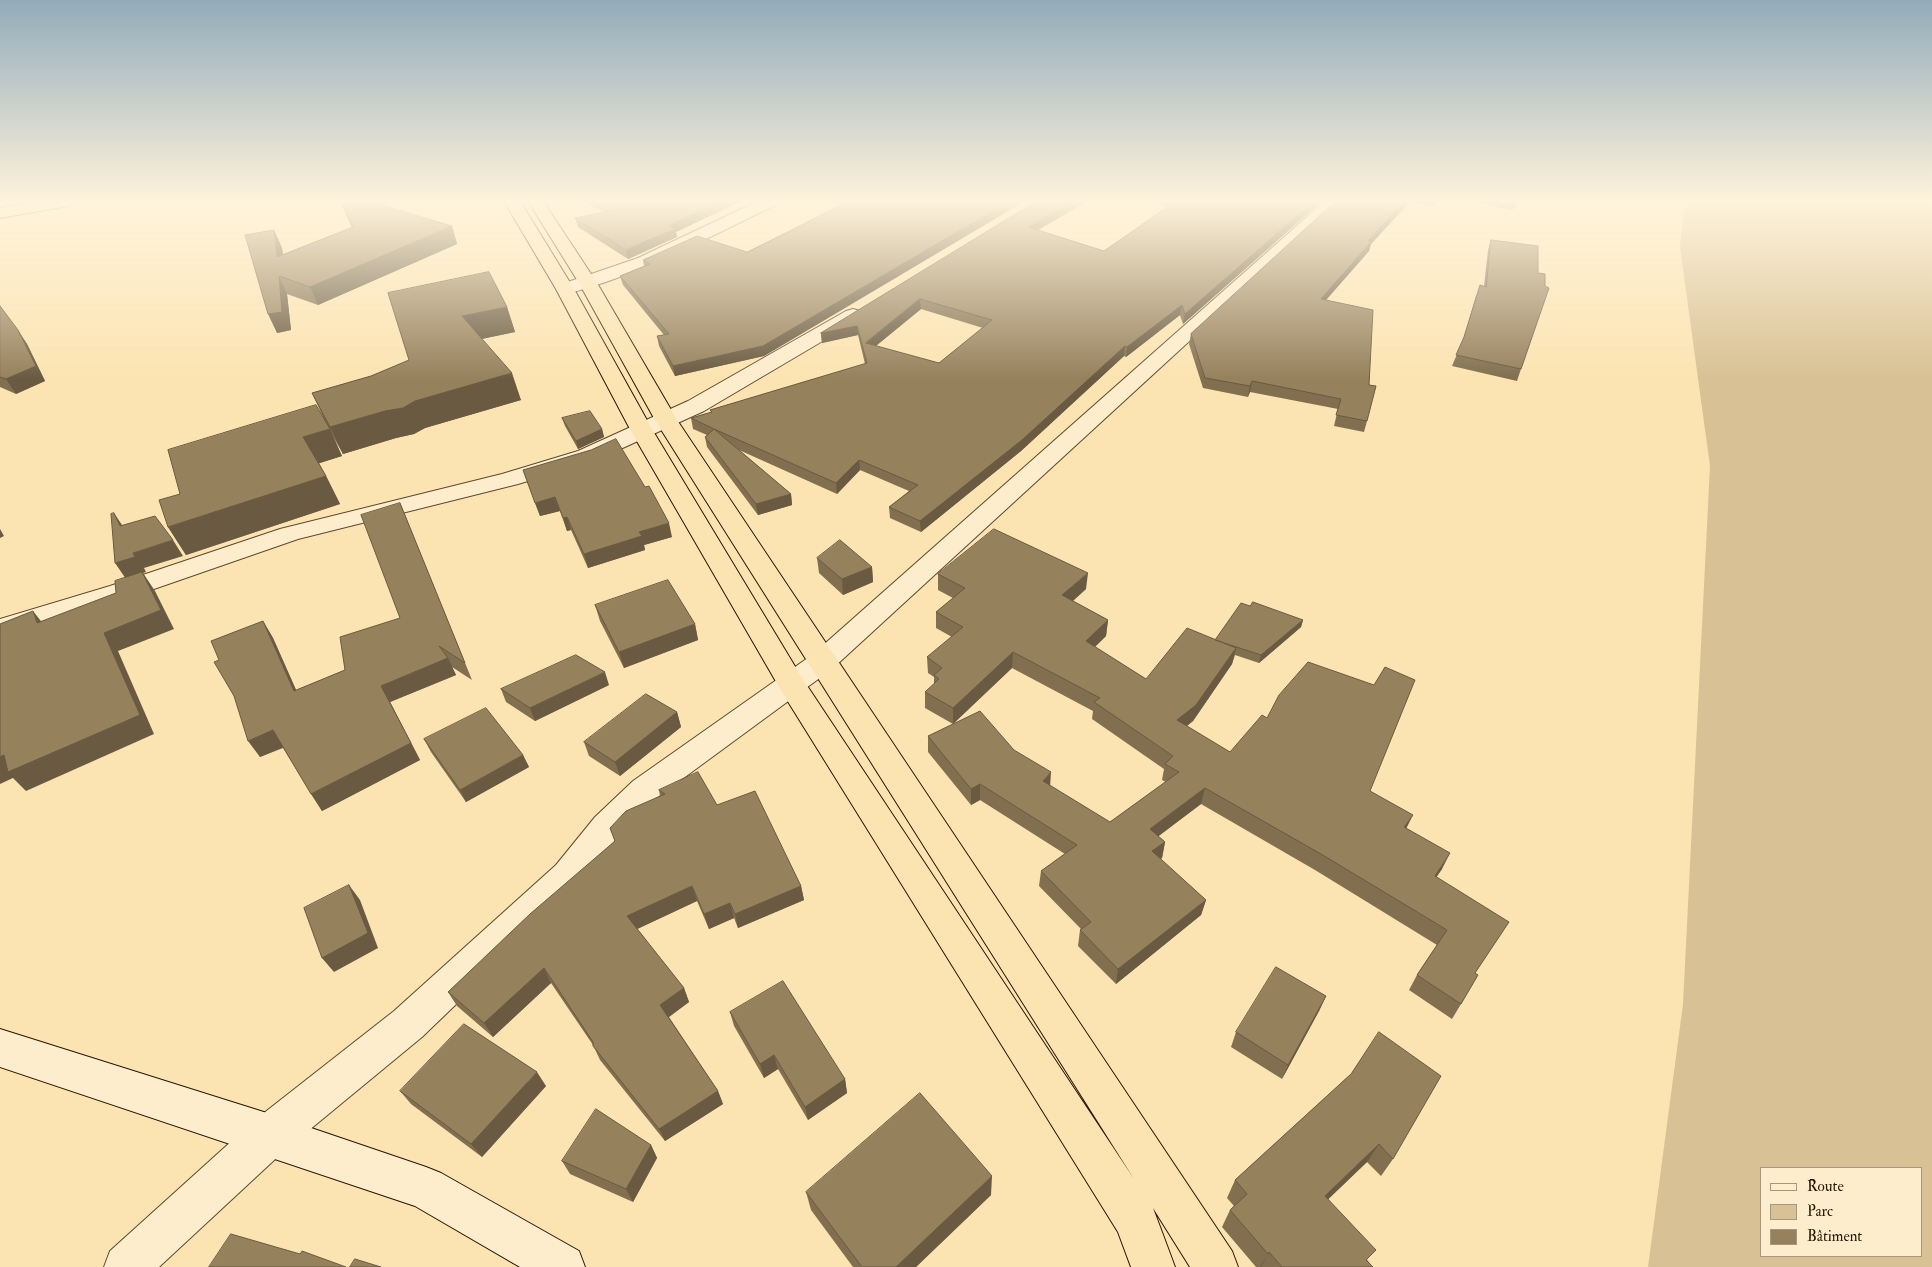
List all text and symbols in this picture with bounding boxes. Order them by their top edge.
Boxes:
legend [1760,1167,1922,1257]
text: Route [1807,1177,1844,1196]
text: Parc [1807,1202,1833,1221]
text: Bâtiment [1807,1227,1862,1246]

